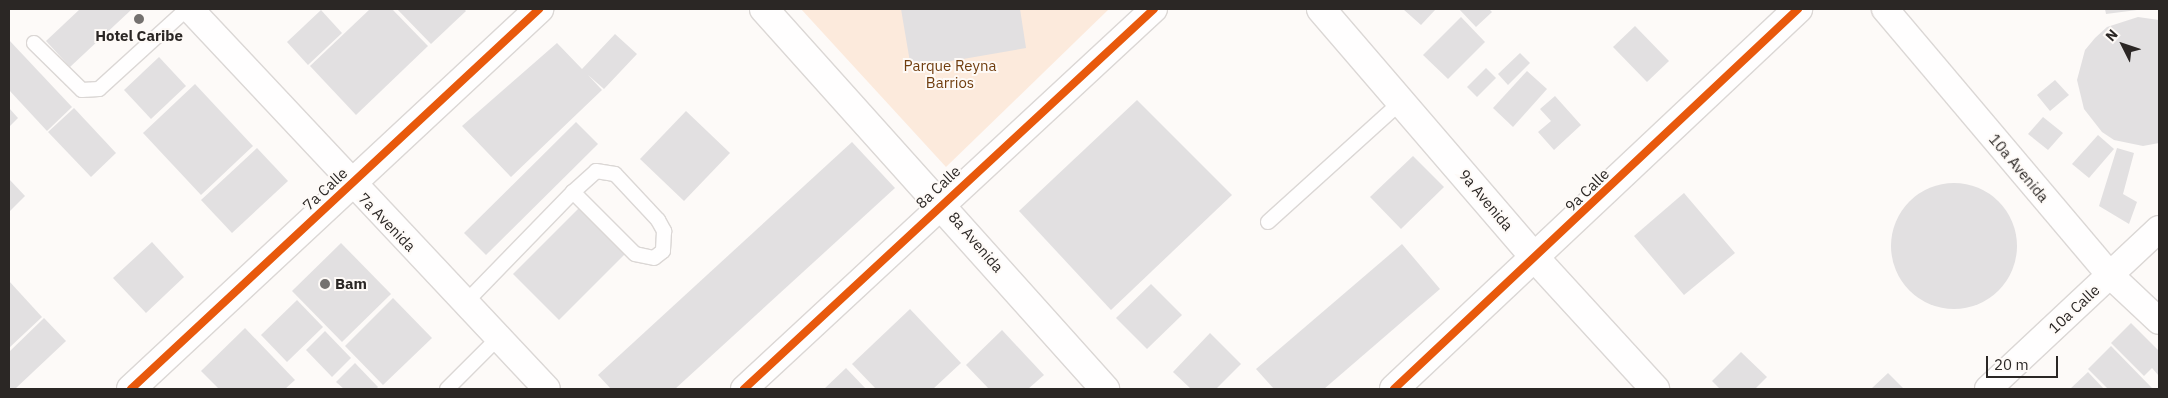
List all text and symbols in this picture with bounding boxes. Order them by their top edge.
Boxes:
marker: Hotel Caribe [133,13,145,25]
north arrow [2098,20,2148,70]
text: N [2102,25,2122,45]
place label: Hotel Caribe [95,27,183,45]
park label: Parque Reyna Barrios [904,56,996,91]
street label: 10a Avenida [1985,130,2053,206]
street label: 8a Calle [912,162,964,212]
street label: 7a Calle [299,164,351,214]
street label: 9a Calle [1561,165,1613,215]
street label: 9a Avenida [1455,166,1517,234]
street label: 7a Avenida [355,189,419,255]
street label: 8a Avenida [945,208,1007,276]
place label: Bam [335,275,367,293]
marker: Bam [319,278,331,290]
street label: 10a Calle [2045,281,2103,337]
scale bar [1988,346,2060,378]
text: 20 m [1994,355,2029,374]

